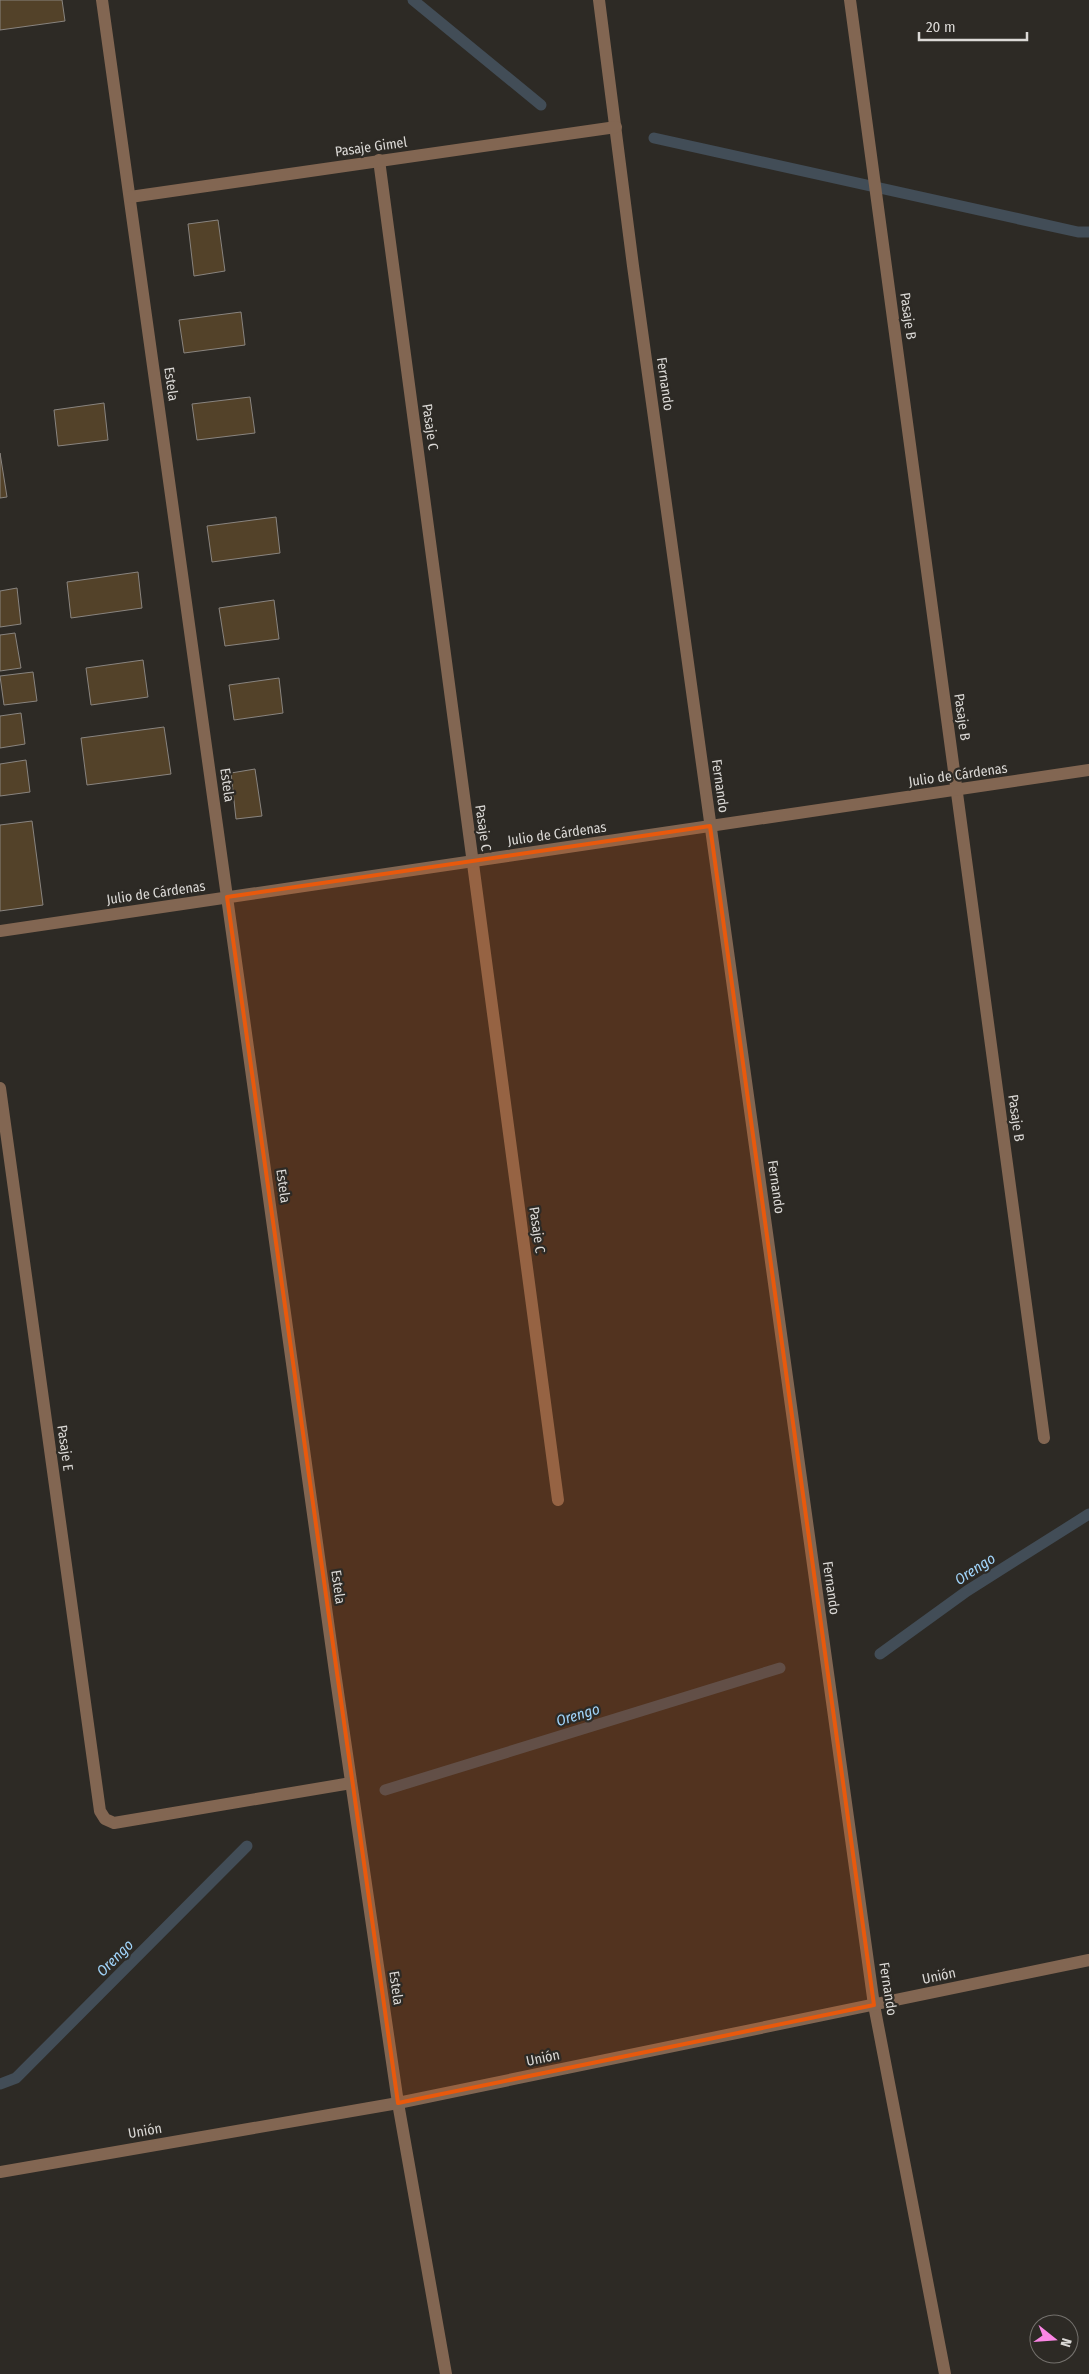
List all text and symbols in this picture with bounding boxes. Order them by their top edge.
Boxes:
scale bar [919,10,1026,42]
text: 20 m [926,18,956,36]
street label: Pasaje Gimel [334,133,408,160]
street label: Pasaje B [896,291,920,341]
street label: Fernando [653,356,677,412]
street label: Estela [160,366,182,402]
street label: Pasaje C [418,403,442,451]
street label: Pasaje B [950,692,974,742]
street label: Fernando [708,758,732,814]
street label: Julio de Cárdenas [907,760,1009,790]
street label: Estela [216,767,238,803]
street label: Pasaje C [471,804,495,852]
street label: Julio de Cárdenas [506,819,608,849]
street label: Julio de Cárdenas [105,878,207,908]
street label: Pasaje B [1004,1093,1028,1143]
street label: Fernando [764,1159,788,1215]
street label: Estela [272,1168,294,1204]
street label: Pasaje C [525,1206,549,1254]
street label: Pasaje E [53,1424,77,1473]
water label: Orengo [951,1549,999,1589]
street label: Fernando [819,1560,843,1616]
street label: Estela [327,1569,349,1605]
water label: Orengo [554,1700,602,1730]
water label: Orengo [93,1936,137,1980]
street label: Fernando [875,1961,901,2017]
street label: Unión [921,1964,957,1988]
street label: Estela [385,1970,407,2006]
street label: Unión [525,2046,561,2070]
street label: Unión [127,2120,163,2142]
north arrow [1029,2314,1079,2364]
text: N [1057,2336,1075,2349]

